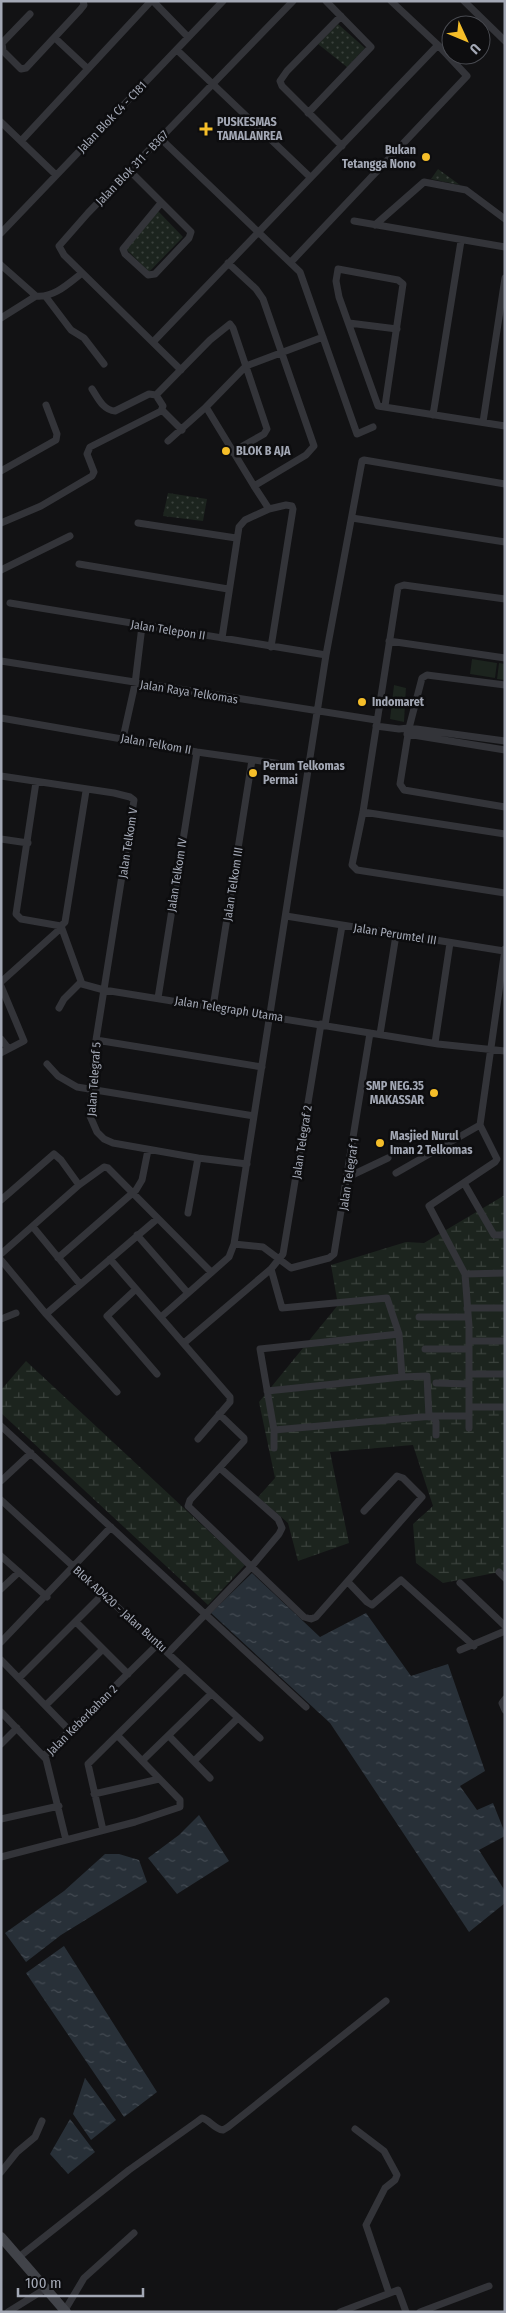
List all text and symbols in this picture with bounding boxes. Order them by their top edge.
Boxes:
north arrow [441,15,491,65]
text: U [466,40,484,58]
street label: Jalan Blok C4 - C181 [75,79,149,155]
place label: PUSKESMAS TAMALANREA [217,115,283,143]
marker: PUSKESMAS TAMALANREA [199,122,213,136]
street label: Jalan Blok 311 - B367 [93,128,171,208]
place label: Bukan Tetangga Nono [342,143,417,171]
marker: Bukan Tetangga Nono [420,151,432,163]
place label: BLOK B AJA [236,444,291,458]
marker: BLOK B AJA [220,445,232,457]
street label: Jalan Telepon II [130,617,206,643]
street label: Jalan Raya Telkomas [139,677,239,707]
place label: Indomaret [372,695,425,709]
marker: Indomaret [356,696,368,708]
street label: Jalan Telkom II [120,731,192,757]
place label: Perum Telkomas Permai [263,759,346,787]
marker: Perum Telkomas Permai [247,767,259,779]
street label: Jalan Telkom V [116,806,141,879]
street label: Jalan Telkom IV [164,836,190,913]
street label: Jalan Telkom III [220,846,246,922]
street label: Jalan Perumtel III [353,921,437,947]
street label: Jalan Telegraph Utama [174,993,284,1025]
street label: Jalan Telegraf 5 [84,1041,104,1117]
place label: SMP NEG.35 MAKASSAR [366,1079,424,1107]
marker: SMP NEG.35 MAKASSAR [428,1087,440,1099]
street label: Jalan Telegraf 2 [289,1104,315,1180]
place label: Masjied Nurul Iman 2 Telkomas [390,1129,473,1157]
street label: Jalan Telegraf 1 [336,1137,362,1211]
marker: Masjied Nurul Iman 2 Telkomas [374,1137,386,1149]
street label: Blok AD420 - Jalan Buntu [70,1563,170,1655]
street label: Jalan Keberkahan 2 [44,1682,120,1758]
scale bar [18,2266,142,2298]
text: 100 m [25,2274,62,2292]

